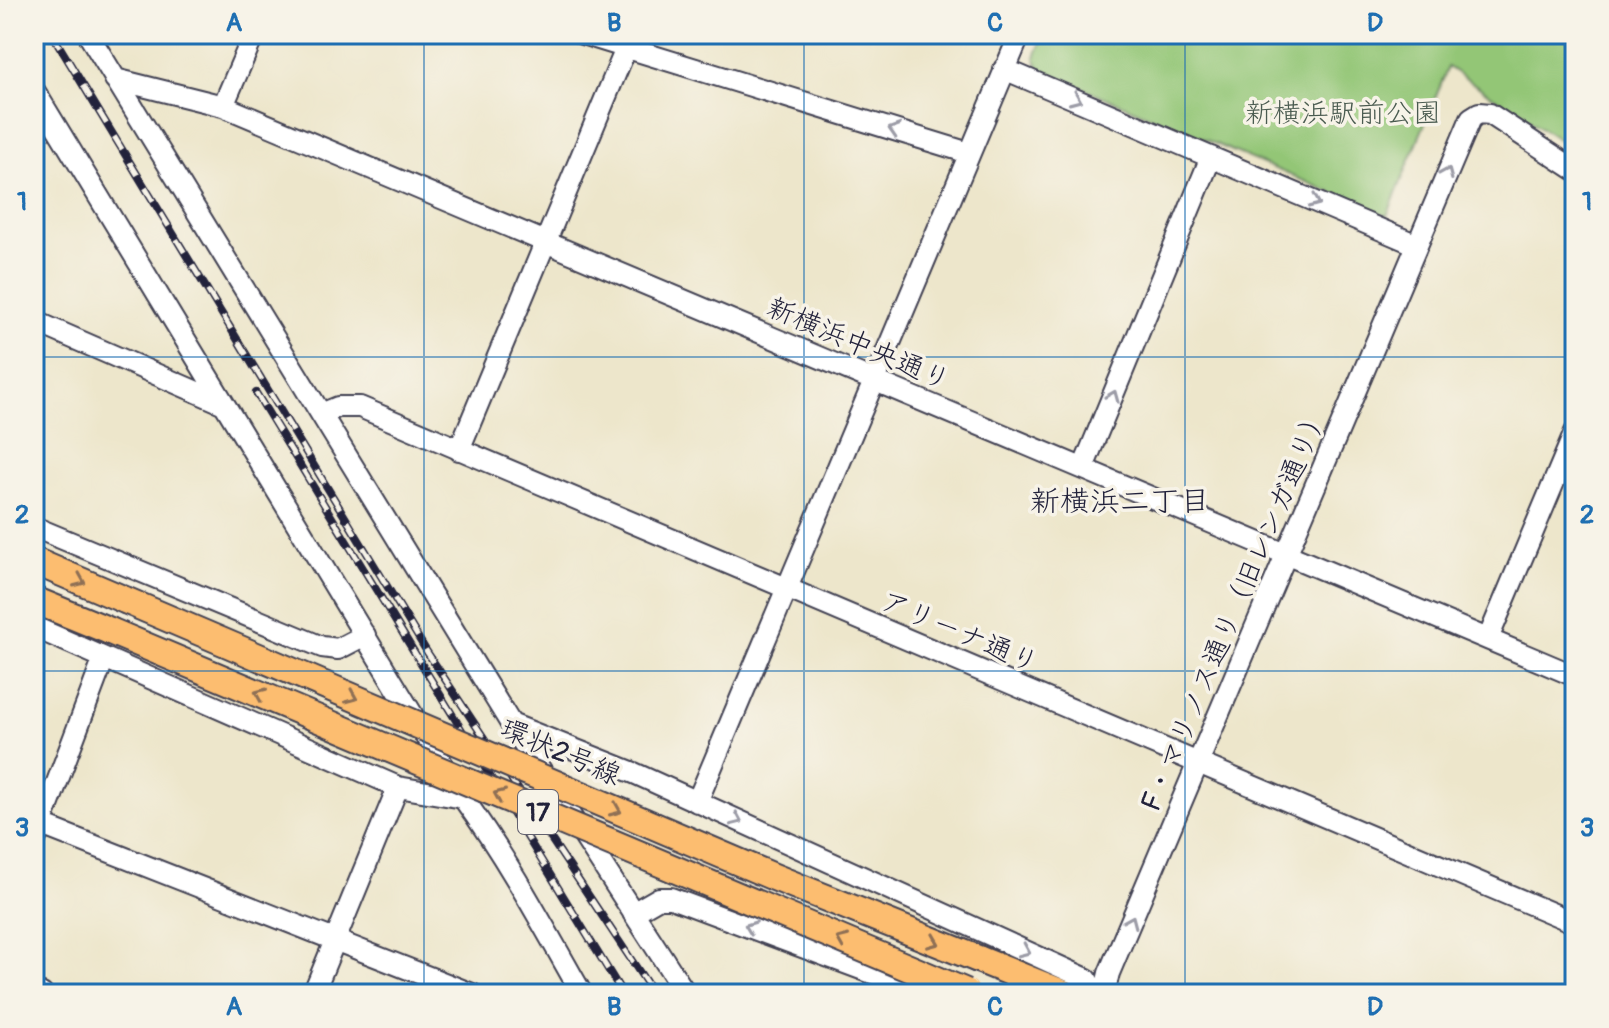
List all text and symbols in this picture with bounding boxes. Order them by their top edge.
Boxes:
text: A [226,7,243,39]
text: B [607,7,621,39]
text: C [987,7,1003,39]
text: D [1367,7,1383,39]
one-way arrow [1068,90,1082,106]
park label: 新横浜駅前公園 [1245,96,1441,131]
one-way arrow [888,124,902,140]
one-way arrow [1438,167,1454,181]
text: 1 [17,186,27,218]
text: 1 [1582,186,1592,218]
one-way arrow [1307,192,1321,208]
street label: 新横浜中央通り [761,290,955,399]
one-way arrow [1103,390,1119,404]
street label: F・マリノス通り（旧レンガ通り） [1134,401,1337,816]
district label: 新横浜二丁目 [1030,483,1210,520]
text: 2 [15,499,29,531]
text: 2 [1580,499,1594,531]
one-way arrow [72,571,86,587]
street label: アリーナ通り [875,583,1044,681]
one-way arrow [343,687,358,703]
one-way arrow [254,688,268,704]
street label: 環状2号線 [495,711,626,793]
one-way arrow [493,789,508,805]
road number: 17 [518,790,558,834]
one-way arrow [608,800,623,816]
one-way arrow [729,810,744,826]
text: 3 [15,812,29,844]
text: 3 [1580,812,1594,844]
one-way arrow [1122,915,1138,929]
one-way arrow [744,920,758,937]
one-way arrow [926,932,940,948]
one-way arrow [836,933,850,950]
one-way arrow [1017,941,1031,957]
text: A [226,991,243,1023]
text: B [607,991,621,1023]
text: C [987,991,1003,1023]
text: D [1367,991,1383,1023]

